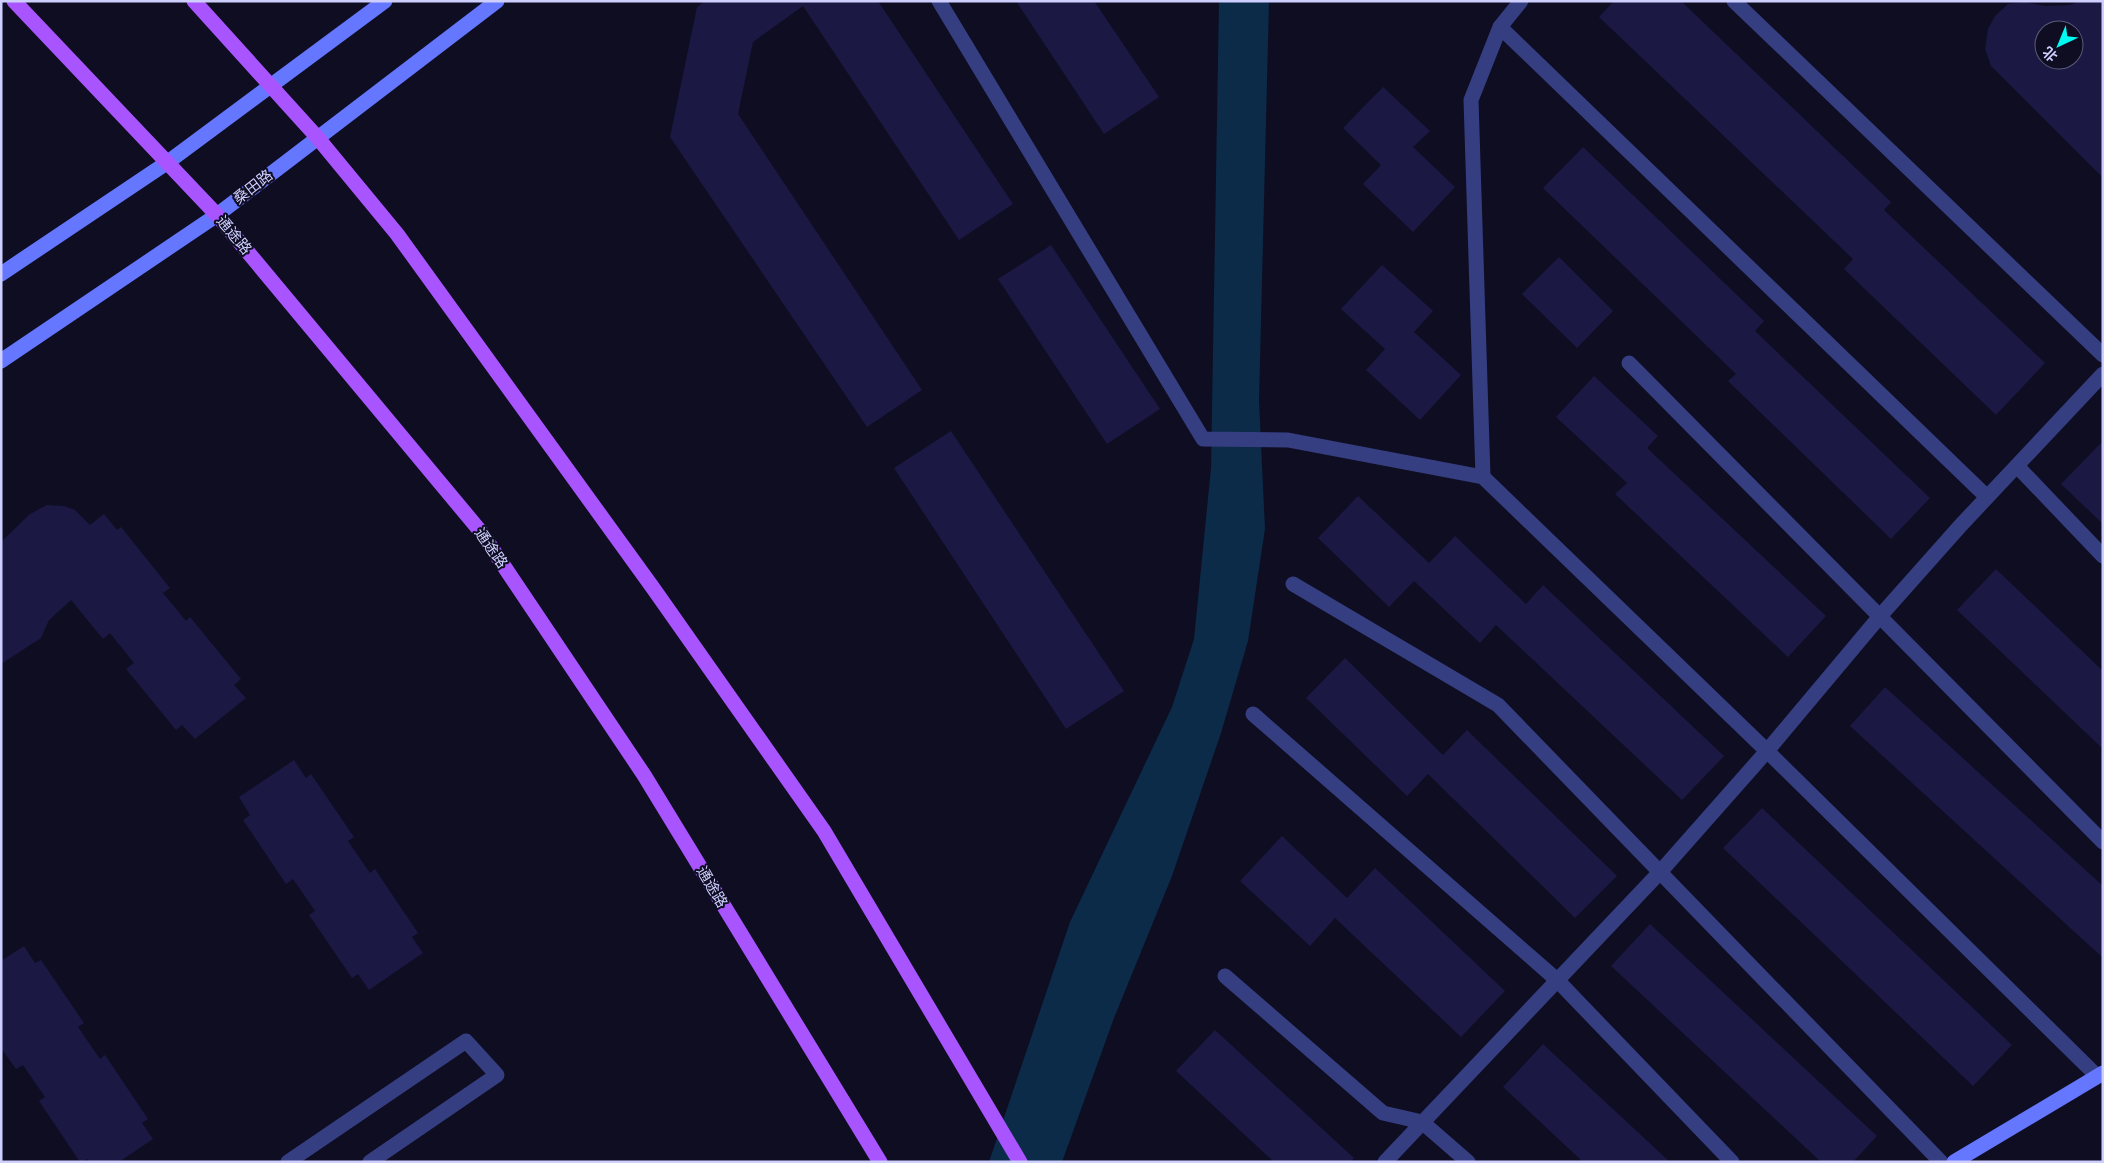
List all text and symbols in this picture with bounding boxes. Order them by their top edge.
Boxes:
north arrow [2034,20,2084,70]
text: 北 [2038,42,2062,66]
street label: 桑田路 [228,164,278,210]
street label: 通途路 [211,211,257,259]
street label: 通途路 [469,523,513,573]
street label: 通途路 [691,862,733,912]

